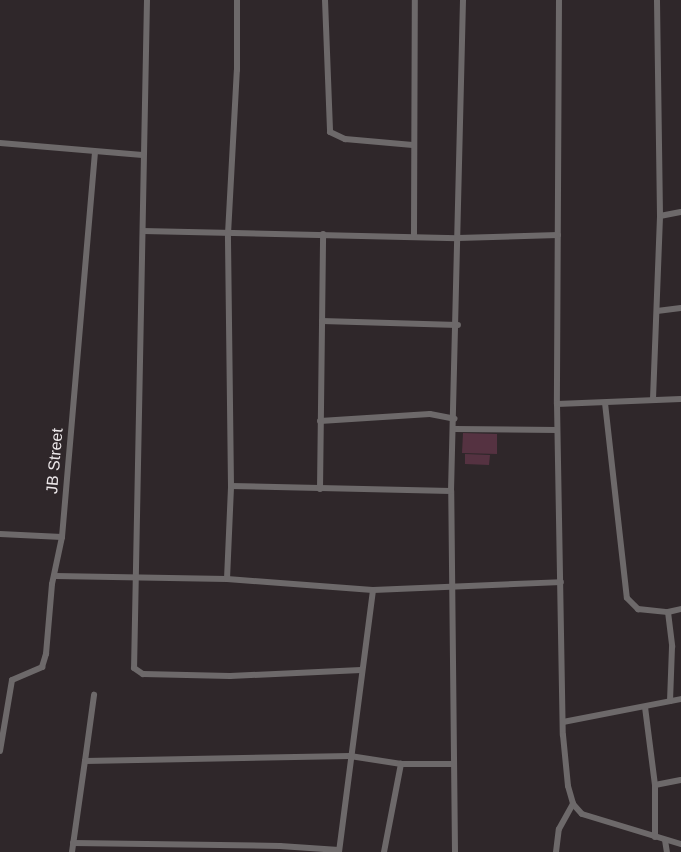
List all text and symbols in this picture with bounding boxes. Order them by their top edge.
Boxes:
street label: JB Street [43,427,67,495]

